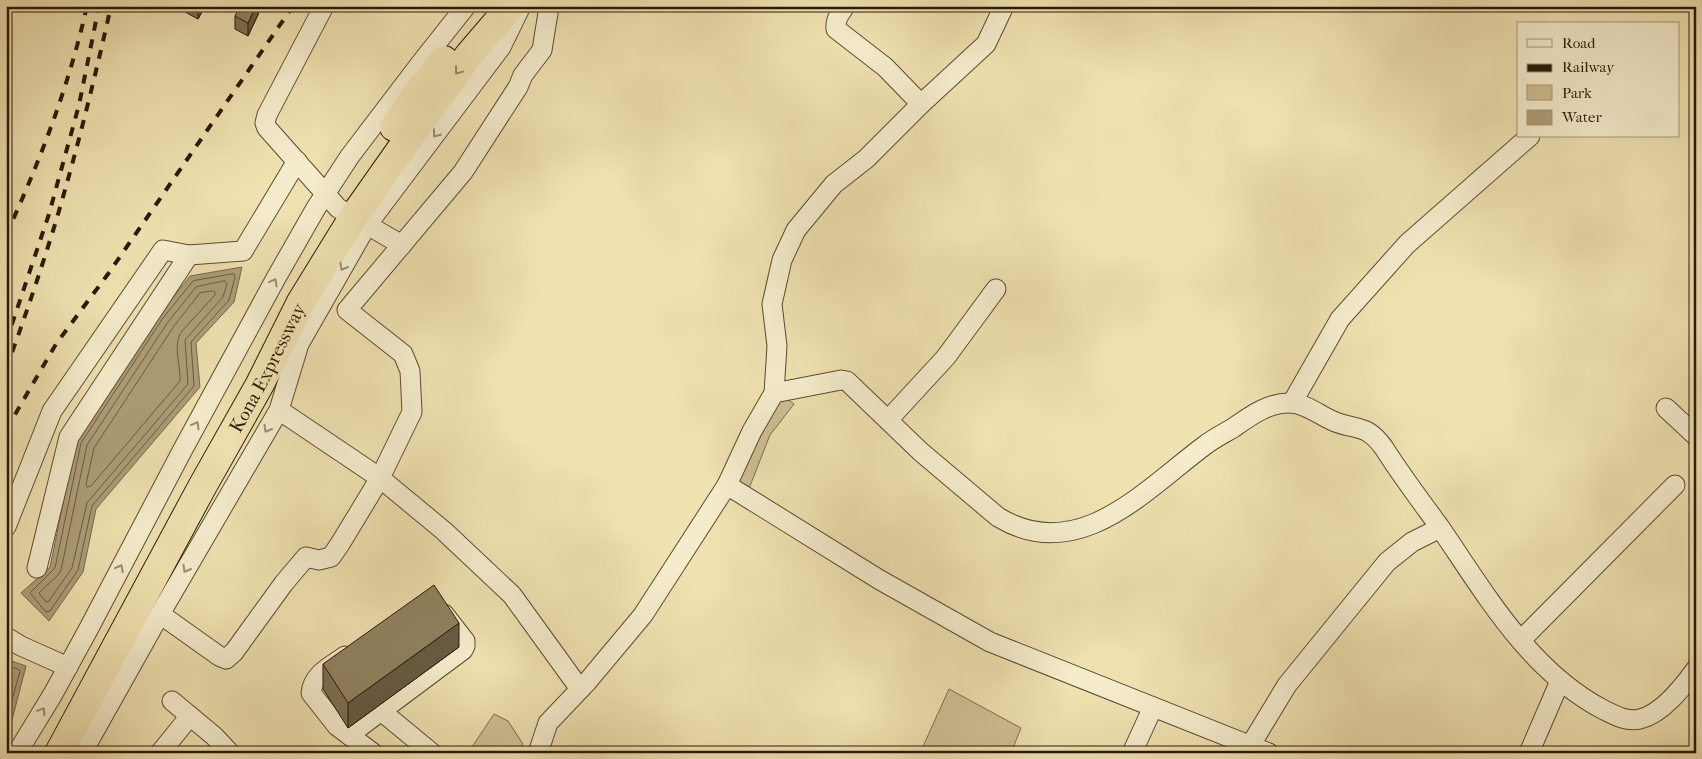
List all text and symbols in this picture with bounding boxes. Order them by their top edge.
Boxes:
legend [1517,22,1680,138]
text: Road [1562,34,1596,52]
text: Railway [1562,58,1615,76]
one-way arrow [455,65,463,74]
text: Park [1562,84,1592,102]
text: Water [1561,108,1602,126]
one-way arrow [433,128,442,138]
one-way arrow [339,261,349,270]
one-way arrow [267,278,277,287]
street label: Kona Expressway [225,299,311,437]
one-way arrow [190,421,200,430]
one-way arrow [264,423,274,432]
one-way arrow [182,564,192,573]
one-way arrow [114,565,124,574]
one-way arrow [36,707,46,716]

